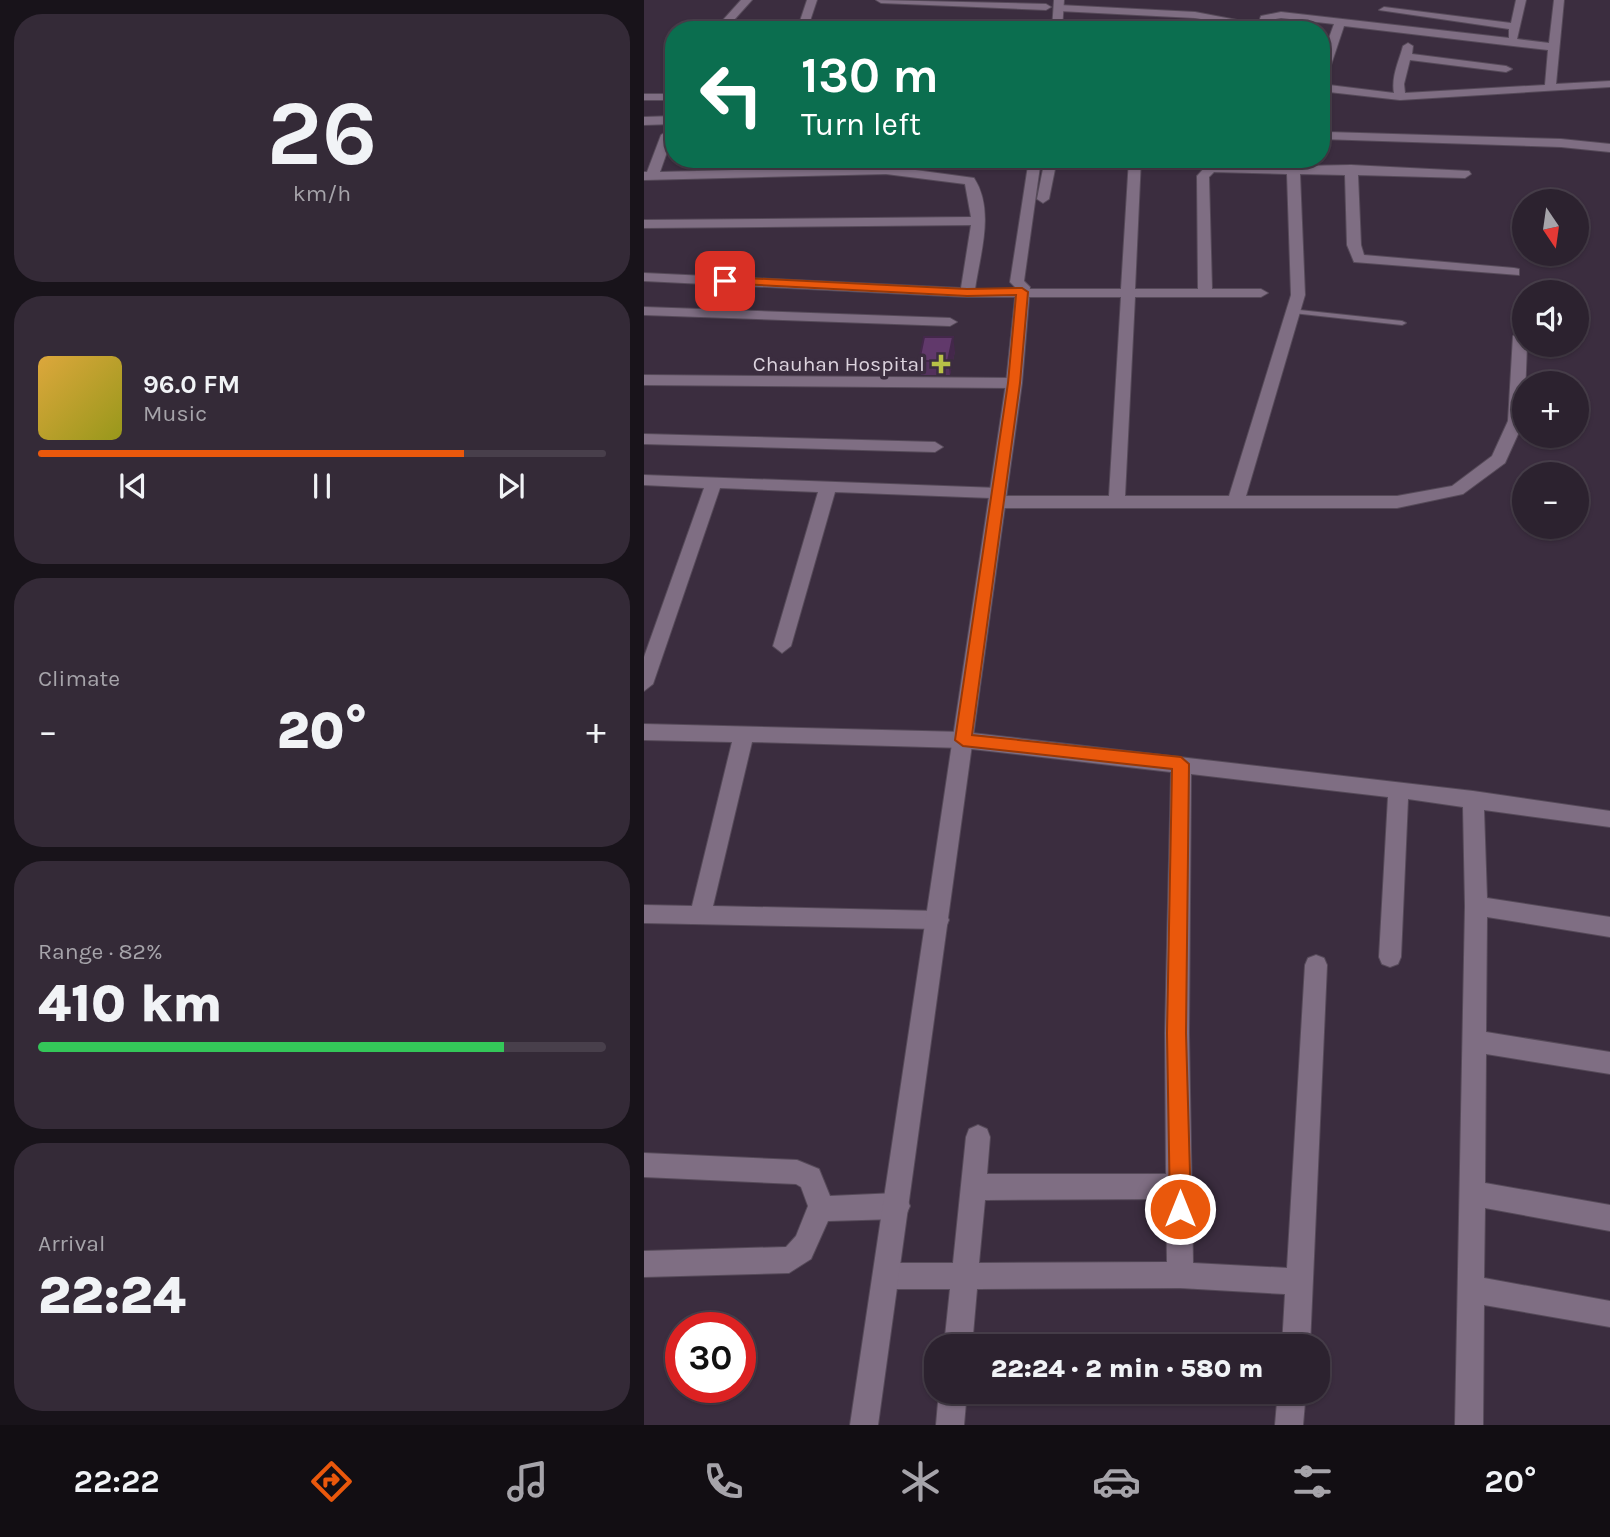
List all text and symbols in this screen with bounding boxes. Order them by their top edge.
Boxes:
text: 130 m [801,47,939,104]
icon: left [686,49,777,140]
text: 26 [267,81,377,187]
text: Turn left [801,106,921,143]
text: km/h [293,180,351,207]
north arrow [1512,189,1589,266]
map controls [1512,189,1589,539]
pin [695,251,755,311]
icon: arrive [706,262,744,300]
button: sound [1512,280,1589,357]
place label: Chauhan Hospital [753,352,925,376]
marker: Chauhan Hospital [931,354,951,374]
text: 96.0 FM [143,369,240,400]
button: + [1512,371,1589,448]
text: Music [143,400,207,427]
button: − [1512,462,1589,539]
icon: previous [114,467,152,505]
icon: pause [303,467,341,505]
icon: next [492,467,530,505]
text: Climate [38,665,120,692]
text: 20° [277,700,367,761]
text: − [38,709,58,754]
text: + [586,709,606,754]
text: Range · 82% [38,938,163,965]
text: 410 km [38,973,222,1034]
position arrow [1143,1172,1217,1246]
text: Arrival [38,1230,105,1257]
text: 22:24 [38,1265,186,1326]
speed limit sign: 30 [665,1312,756,1403]
text: 22:24 · 2 min · 580 m [991,1353,1263,1384]
icon: directions [307,1457,356,1506]
icon: music [503,1457,552,1506]
icon: phone [699,1457,748,1506]
icon: climate [896,1457,945,1506]
icon: car [1092,1457,1141,1506]
icon: filters [1288,1457,1337,1506]
text: 22:22 [74,1463,160,1500]
text: 20° [1484,1463,1536,1500]

